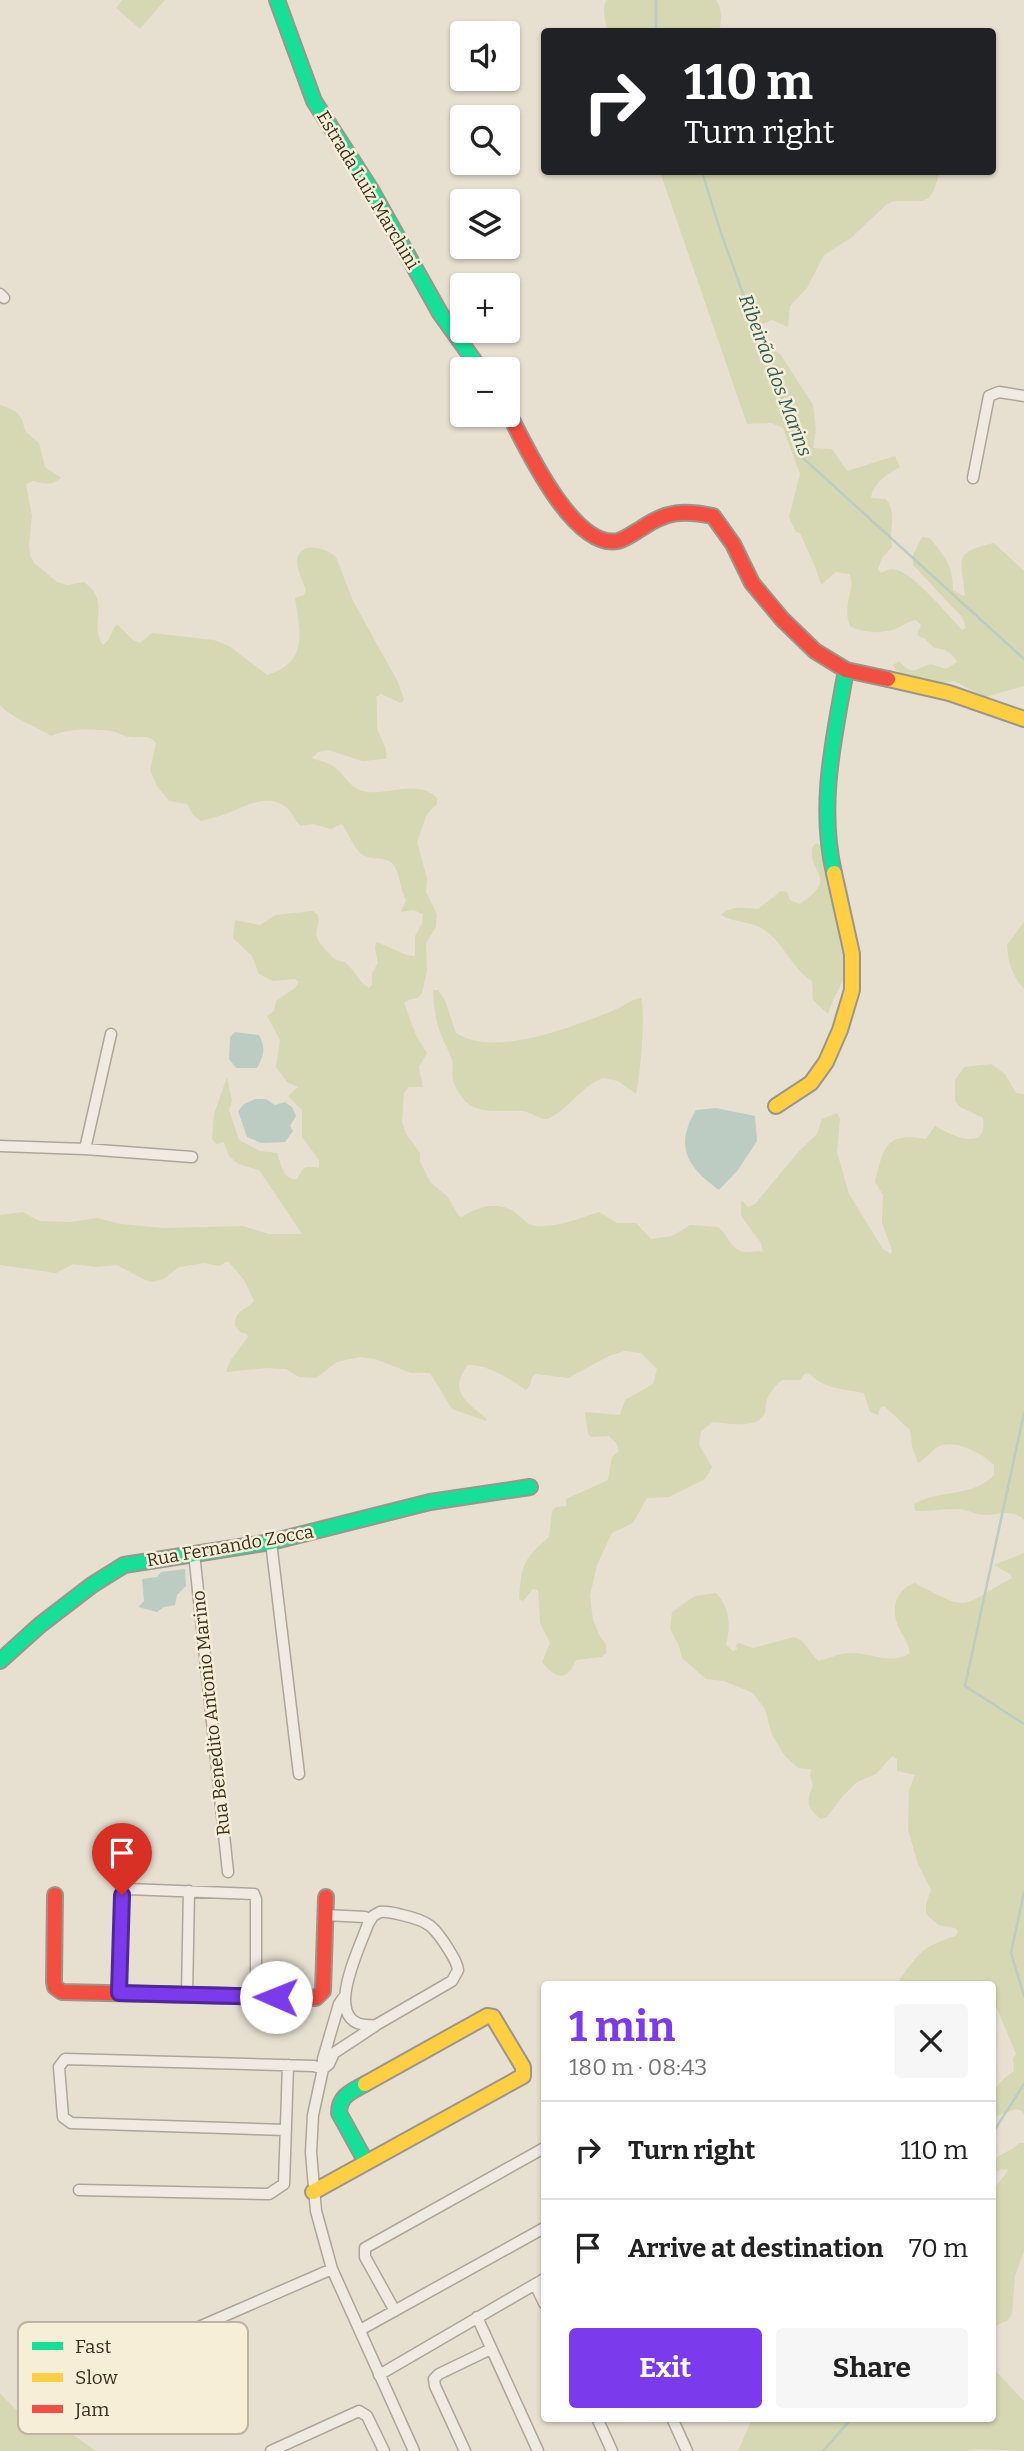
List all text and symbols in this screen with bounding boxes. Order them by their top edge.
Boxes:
map controls [450,21,520,427]
button: sound [450,21,520,91]
text: 110 m [684,53,813,112]
icon: right [569,56,660,147]
button: search [450,105,520,175]
street label: Estrada Luiz Marchini [312,107,424,273]
text: Turn right [684,113,835,151]
button: layers [450,189,520,259]
button: + [450,273,520,343]
water label: Ribeirão dos Marins [734,291,817,459]
button: − [450,357,520,427]
street label: Rua Fernando Zocca [145,1520,315,1572]
street label: Rua Benedito Antonio Marino [187,1589,235,1837]
pin [92,1823,152,1895]
icon: arrive [103,1834,141,1872]
position arrow [239,1960,313,2034]
text: 1 min [569,2002,675,2052]
button: close [894,2004,968,2078]
text: 180 m · 08:43 [569,2053,707,2081]
icon: right [569,2131,607,2169]
text: Turn right [628,2135,755,2166]
text: 110 m [900,2135,968,2166]
icon: arrive [569,2229,607,2267]
text: Arrive at destination [628,2233,883,2264]
text: 70 m [909,2233,968,2264]
legend [18,2322,248,2434]
button: Exit [569,2328,762,2408]
button: Share [776,2328,968,2408]
text: Fast [75,2335,112,2358]
text: Slow [75,2366,118,2389]
text: Jam [74,2398,109,2421]

